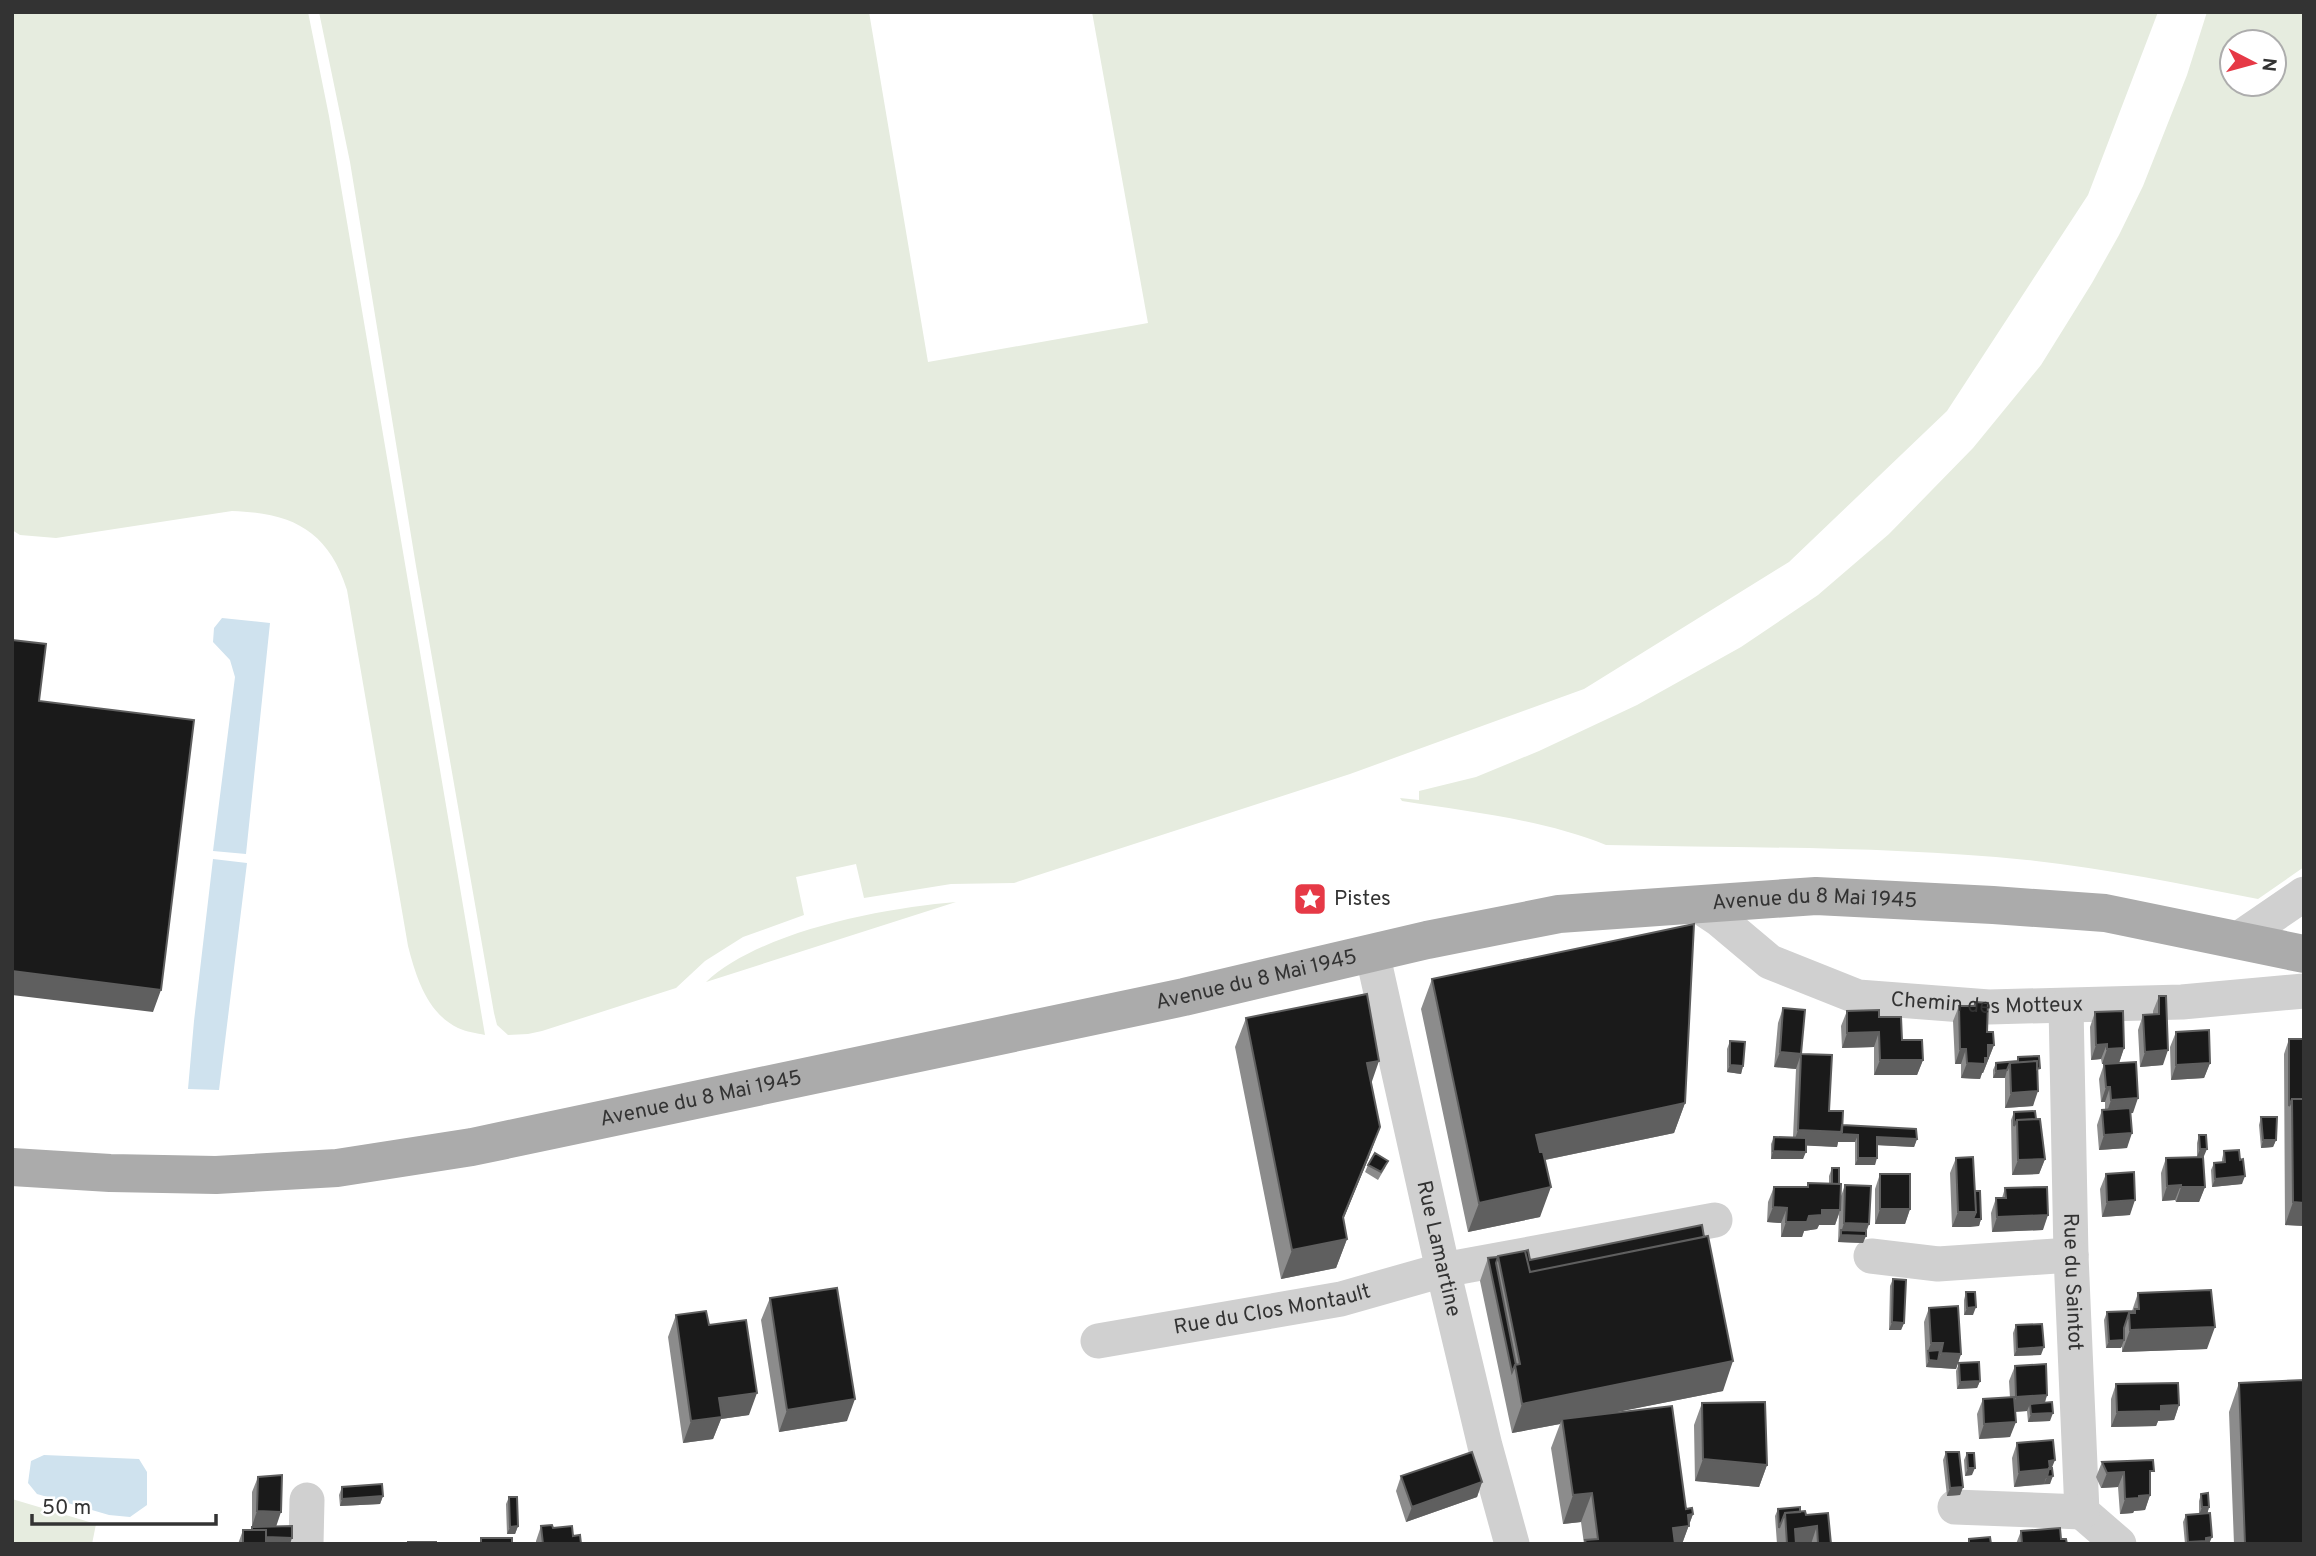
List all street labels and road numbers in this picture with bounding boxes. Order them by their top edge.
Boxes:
street label: Avenue du 8 Mai 1945 [1711,882,1918,917]
street label: Avenue du 8 Mai 1945 [1153,943,1360,1016]
street label: Chemin des Motteux [1890,986,2084,1021]
street label: Avenue du 8 Mai 1945 [598,1064,804,1133]
street label: Rue Lamartine [1410,1178,1467,1319]
street label: Rue du Saintot [2057,1213,2089,1351]
street label: Rue du Clos Montault [1172,1278,1374,1341]

